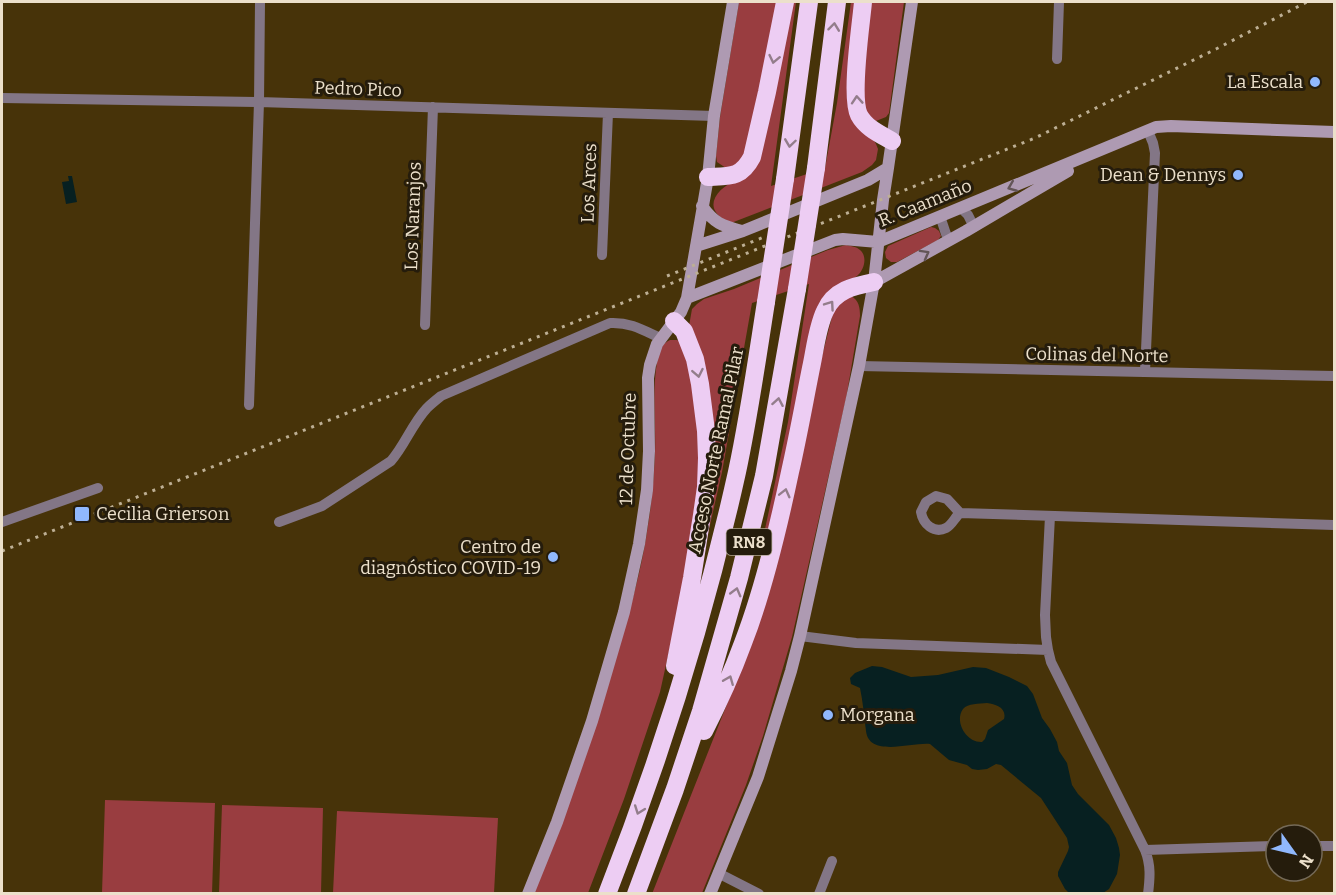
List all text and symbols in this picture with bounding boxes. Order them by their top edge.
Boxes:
one-way arrow [827,22,840,31]
one-way arrow [769,54,782,64]
place label: La Escala [1227,71,1303,93]
marker: La Escala [1308,75,1322,89]
street label: Pedro Pico [314,76,402,102]
one-way arrow [850,95,863,104]
one-way arrow [784,138,796,147]
street label: Los Arces [577,143,601,223]
street label: Los Naranjos [400,161,426,271]
place label: Dean & Dennys [1100,164,1226,186]
marker: Dean & Dennys [1231,168,1245,182]
street label: R. Caamaño [875,174,975,232]
one-way arrow [1007,180,1018,192]
one-way arrow [919,250,929,261]
one-way arrow [823,300,834,311]
street label: Colinas del Norte [1025,343,1169,367]
street label: Acceso Norte Ramal Pilar [683,345,749,555]
one-way arrow [691,368,704,378]
street label: 12 de Octubre [615,392,641,506]
one-way arrow [771,398,783,407]
one-way arrow [777,489,790,499]
place label: Cecilia Grierson [96,503,230,525]
marker: Cecilia Grierson [73,505,91,523]
road number: RN8 [726,529,771,555]
place label: Centro de diagnóstico COVID-19 [360,536,541,579]
marker: Centro de diagnóstico COVID-19 [546,550,560,564]
one-way arrow [728,588,741,598]
one-way arrow [722,675,734,686]
place label: Morgana [840,704,915,726]
marker: Morgana [821,708,835,722]
one-way arrow [633,804,646,815]
north arrow [1264,823,1324,883]
text: N [1295,851,1317,872]

